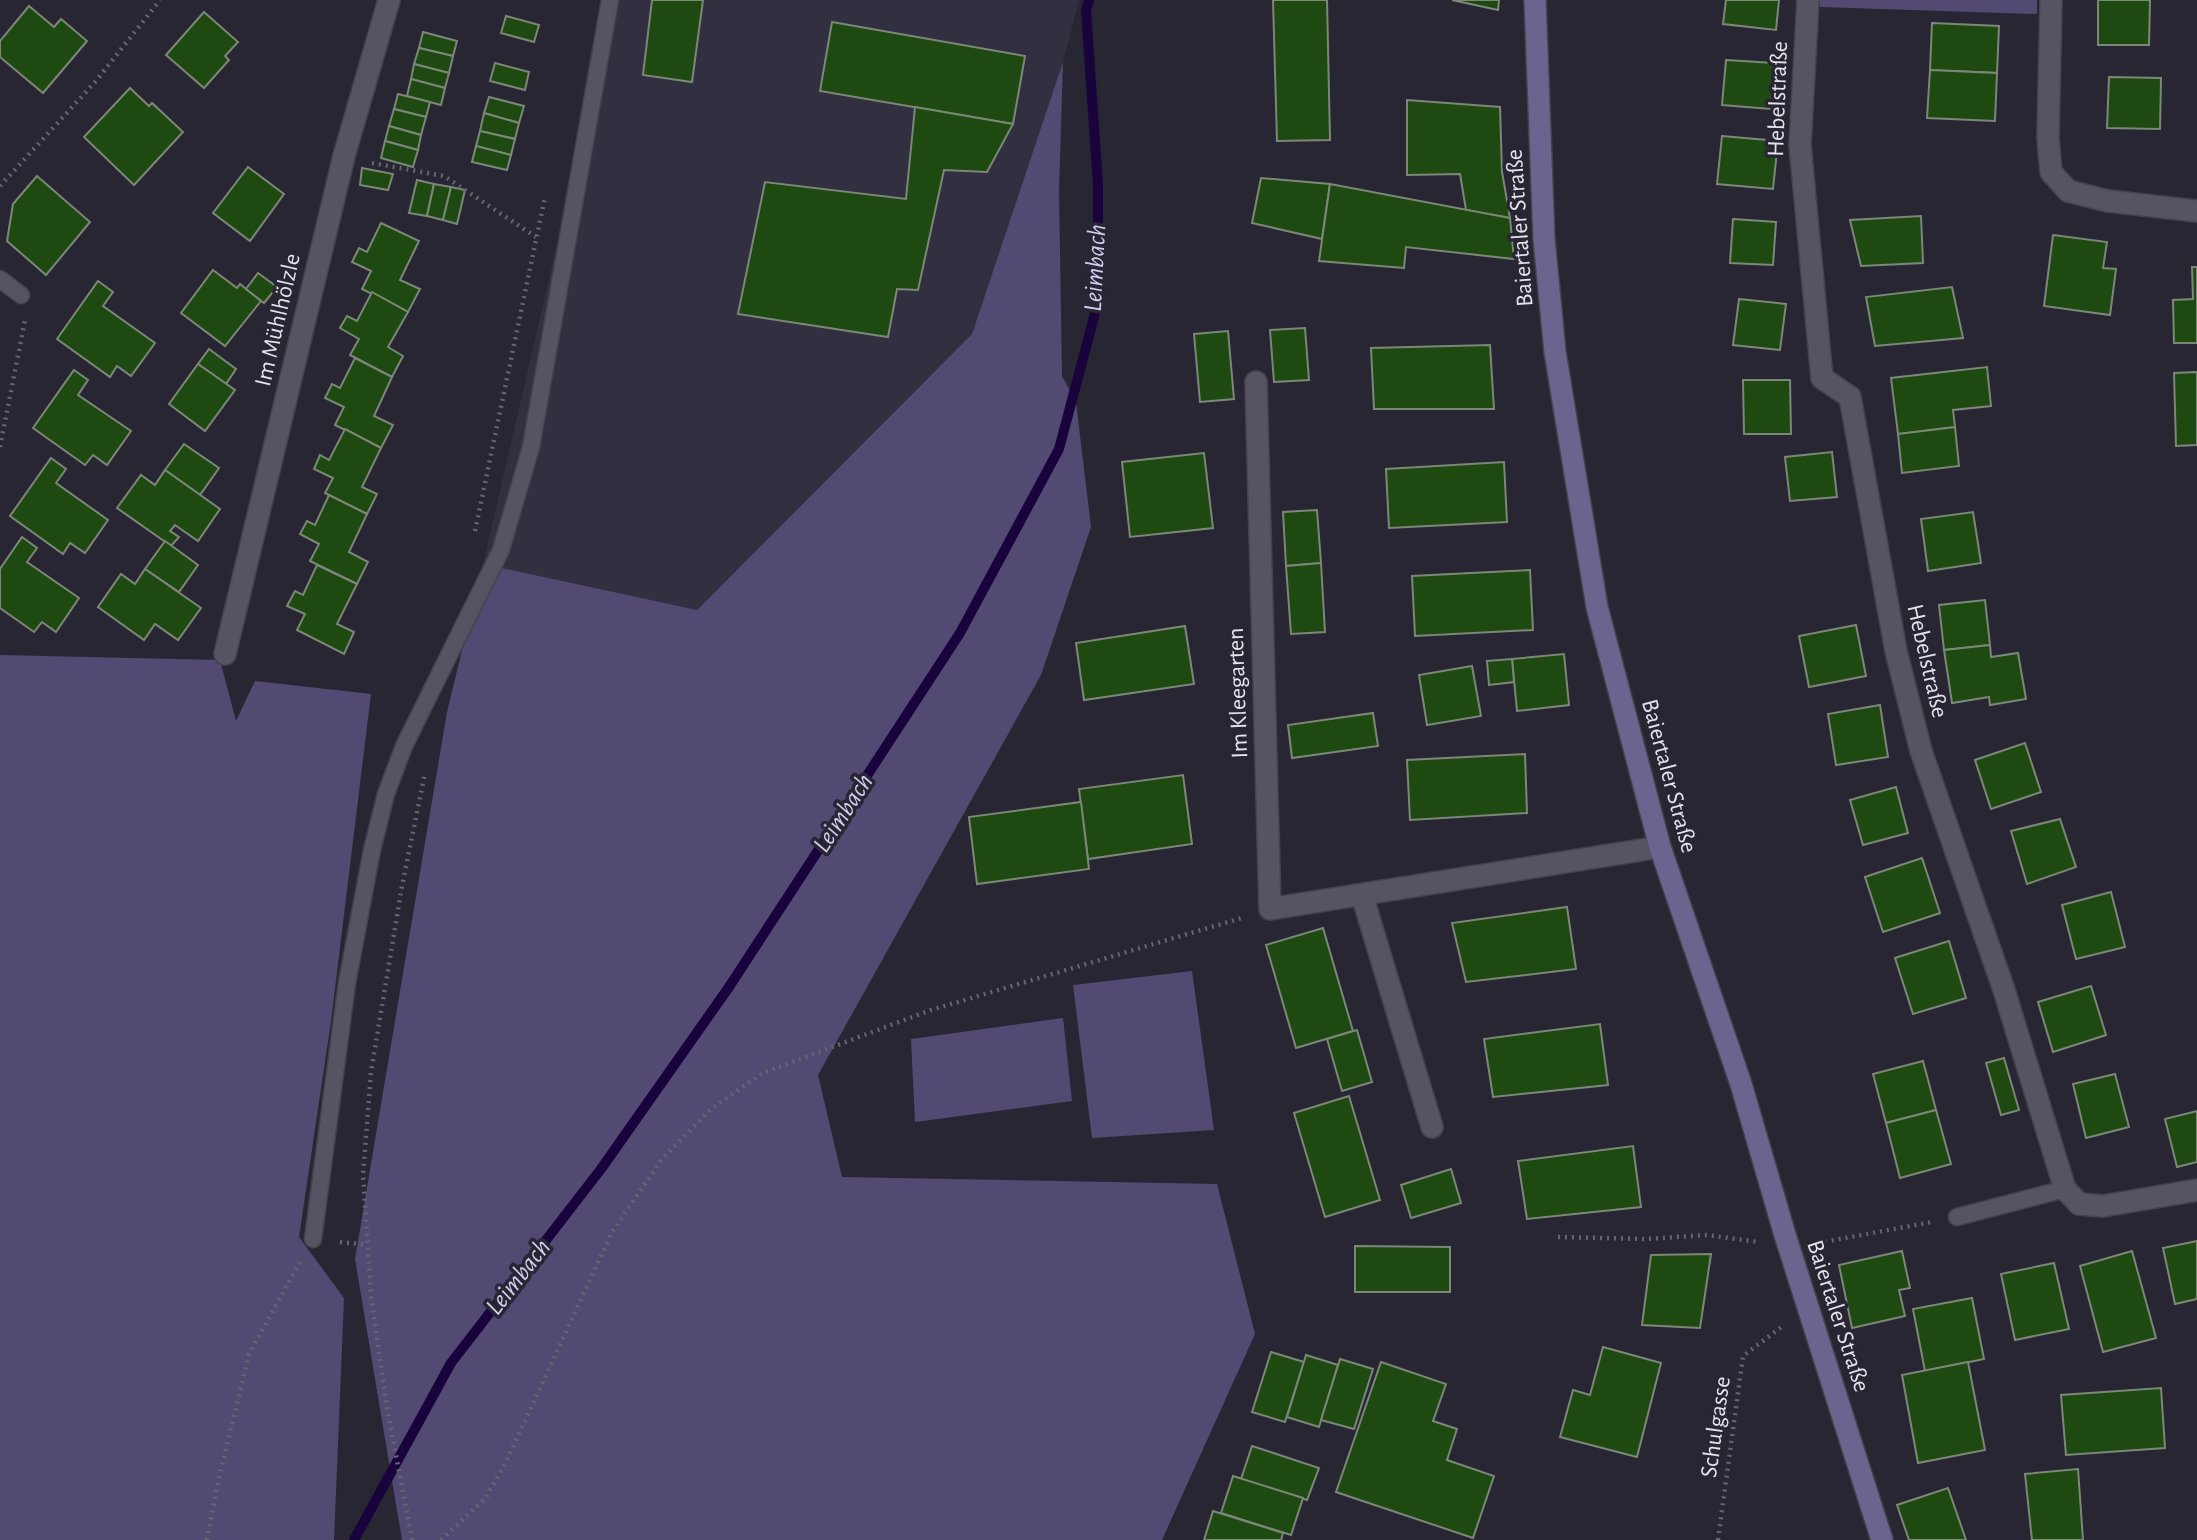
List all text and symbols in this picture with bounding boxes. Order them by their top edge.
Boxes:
street label: Hebelstraße [1764,41,1792,157]
street label: Baiertaler Straße [1503,148,1537,308]
water label: Leimbach [1080,223,1110,313]
street label: Im Mühlhölzle [251,251,305,389]
street label: Hebelstraße [1902,602,1952,720]
street label: Im Kleegarten [1224,627,1252,759]
street label: Baiertaler Straße [1637,697,1701,855]
water label: Leimbach [808,769,878,857]
water label: Leimbach [481,1234,555,1320]
street label: Baiertaler Straße [1802,1237,1874,1395]
street label: Schulgasse [1697,1375,1735,1479]

